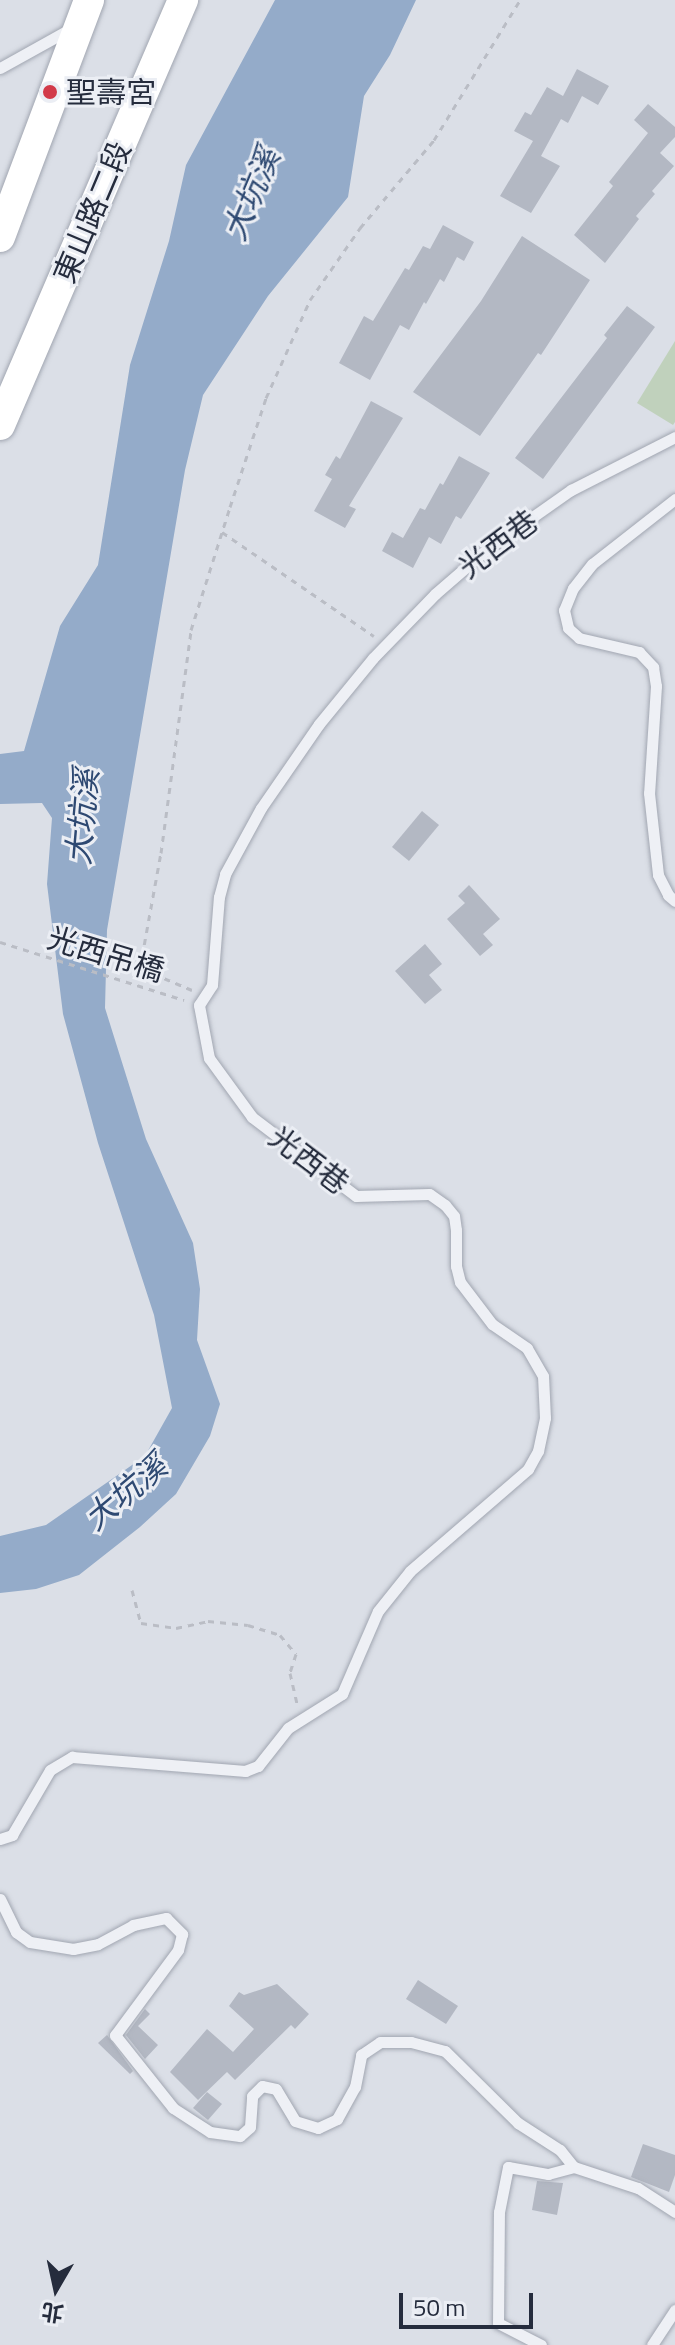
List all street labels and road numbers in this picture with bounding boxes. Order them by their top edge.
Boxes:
street label: 東山路二段 [46,136,138,288]
street label: 光西巷 [451,503,545,585]
street label: 光西吊橋 [43,919,169,989]
street label: 光西巷 [262,1119,356,1201]

